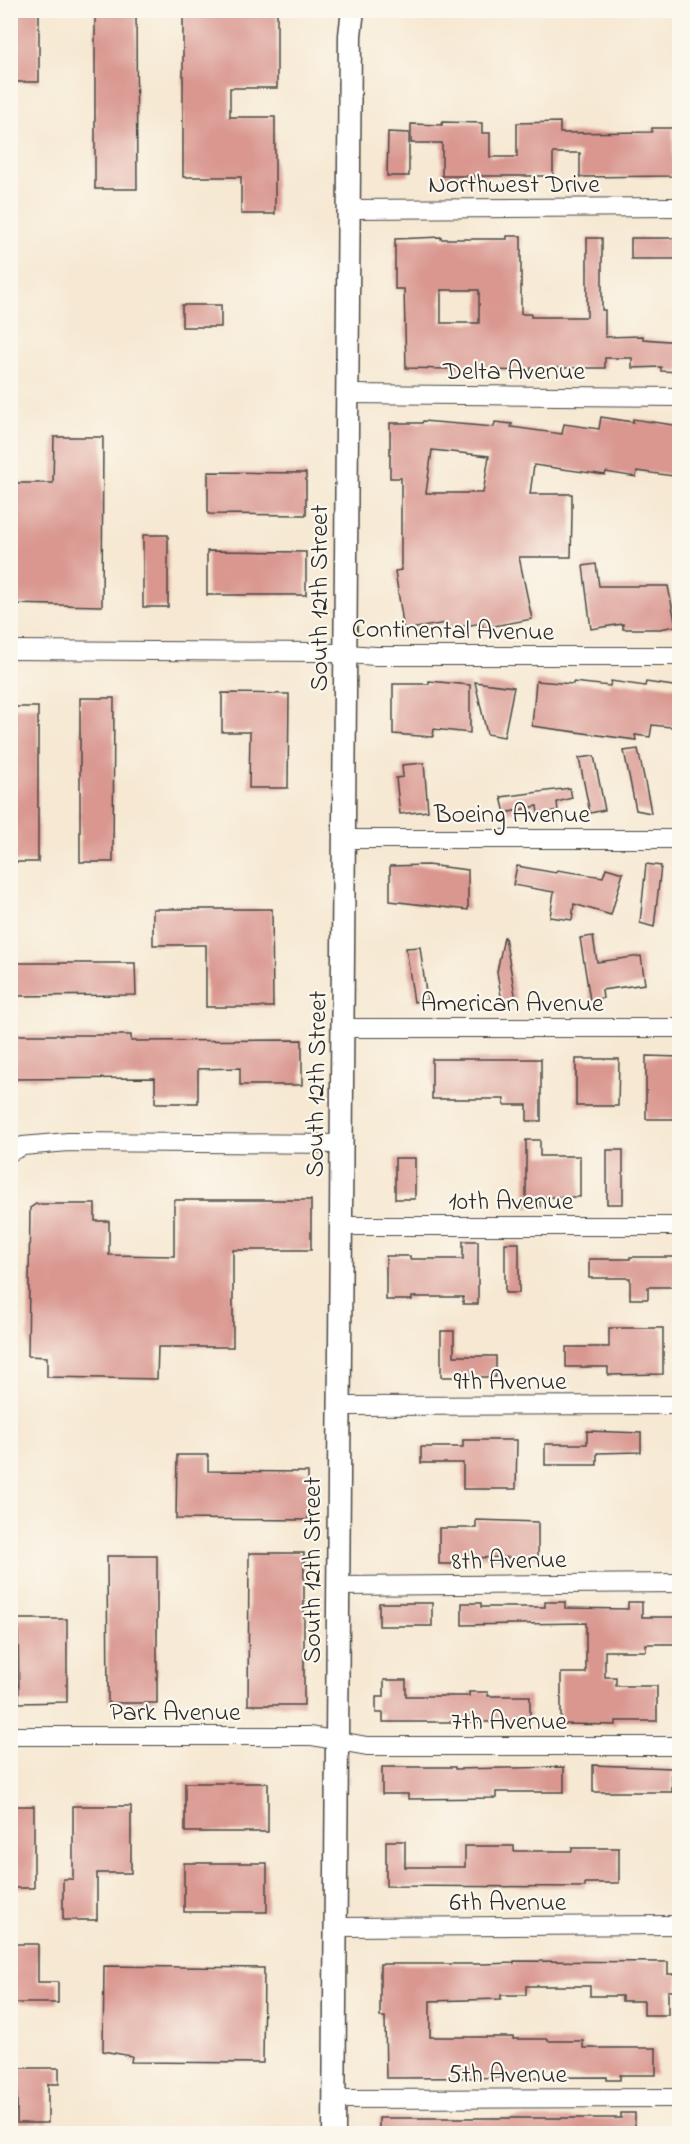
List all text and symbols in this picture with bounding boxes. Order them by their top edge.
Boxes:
street label: Northwest Drive [428,167,600,205]
street label: Delta Avenue [442,354,585,392]
street label: South 12th Street [302,504,340,691]
street label: Continental Avenue [351,611,555,653]
street label: Boeing Avenue [433,797,590,835]
street label: American Avenue [420,986,604,1024]
street label: South 12th Street [297,990,339,1178]
street label: 10th Avenue [449,1184,574,1222]
street label: 9th Avenue [453,1364,567,1402]
street label: South 12th Street [295,1476,333,1663]
street label: 8th Avenue [451,1542,567,1582]
street label: Park Avenue [109,1695,241,1733]
street label: 7th Avenue [451,1704,567,1742]
street label: 6th Avenue [450,1885,567,1923]
street label: 5th Avenue [447,2057,567,2095]

